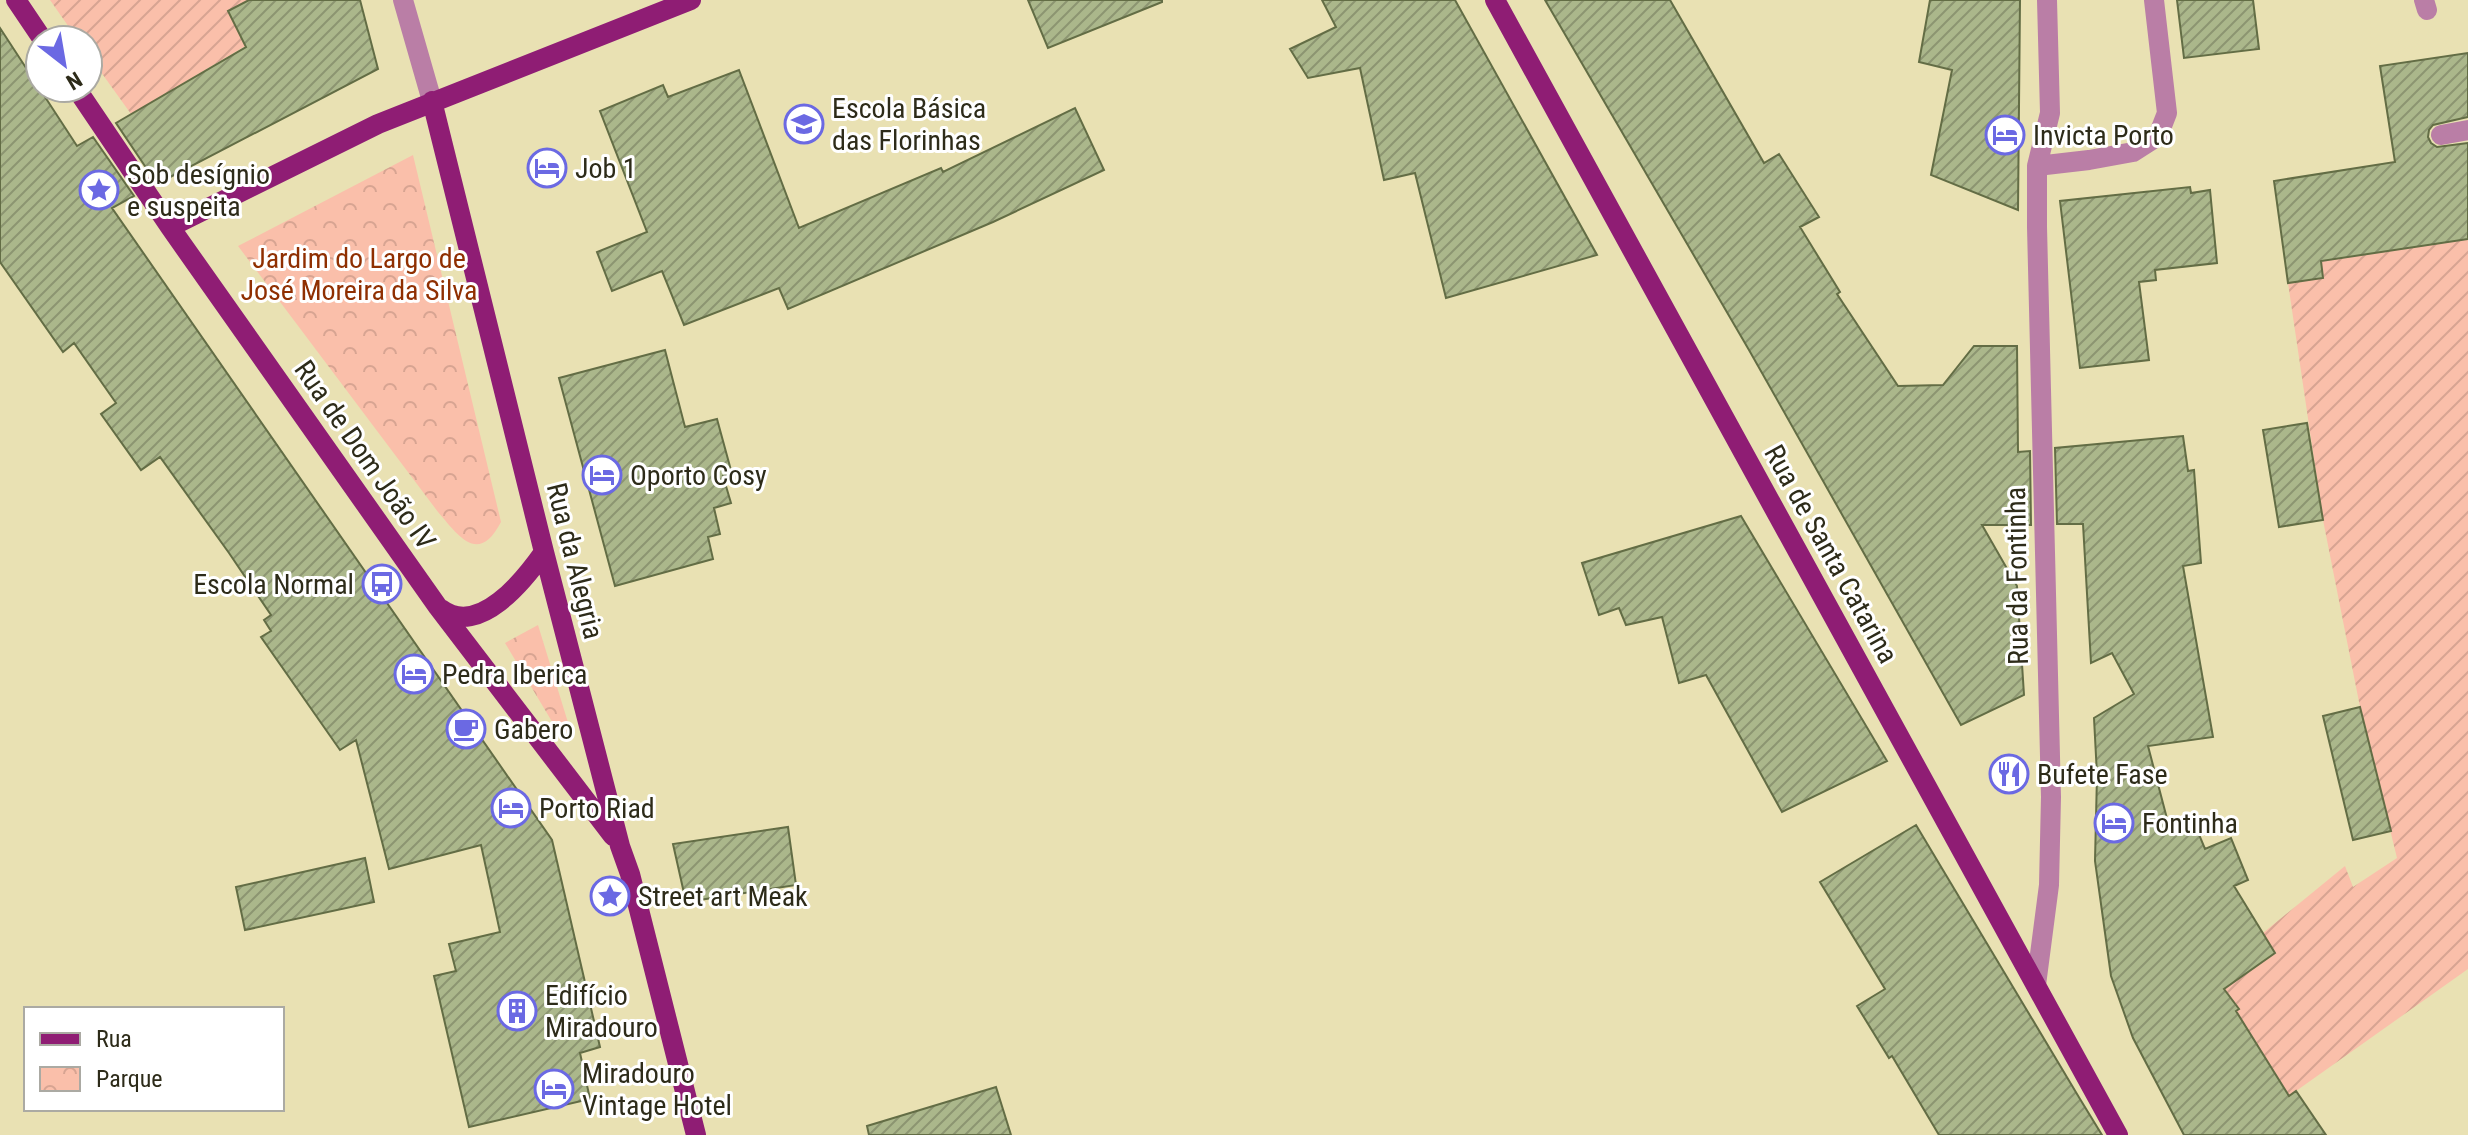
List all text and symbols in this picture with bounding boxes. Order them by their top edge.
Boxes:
north arrow [24,24,104,104]
text: N [62,67,86,95]
place label: Escola Básica das Florinhas [832,92,986,157]
school or university icon: Escola Básica das Florinhas [783,103,825,145]
hotel icon: Invicta Porto [1984,114,2026,156]
place label: Invicta Porto [2033,119,2174,152]
hotel icon: Job 1 [526,147,568,189]
place label: Job 1 [575,152,637,185]
place label: Sob desígnio e suspeita [127,158,270,223]
place icon: Sob desígnio e suspeita [78,169,120,211]
park label: Jardim do Largo de José Moreira da Silva [240,242,478,307]
street label: Rua de Dom João IV [287,354,443,556]
street label: Rua de Santa Catarina [1757,439,1905,669]
hotel icon: Oporto Cosy [581,454,623,496]
place label: Oporto Cosy [630,459,767,492]
street label: Rua da Alegria [540,479,610,643]
street label: Rua da Fontinha [1999,487,2035,665]
bus stop icon: Escola Normal [361,563,403,605]
place label: Escola Normal [193,568,354,601]
hotel icon: Pedra Iberica [393,653,435,695]
place label: Pedra Iberica [442,658,587,691]
cafe icon: Gabero [445,708,487,750]
place label: Gabero [494,713,573,746]
restaurant icon: Bufete Fase [1988,753,2030,795]
place label: Bufete Fase [2037,758,2168,791]
hotel icon: Porto Riad [490,787,532,829]
place label: Porto Riad [539,792,655,825]
hotel icon: Fontinha [2093,802,2135,844]
place label: Fontinha [2142,807,2238,840]
place icon: Street art Meak [589,875,631,917]
place label: Street art Meak [638,880,808,913]
place label: Edifício Miradouro [545,979,658,1044]
building icon: Edifício Miradouro [496,990,538,1032]
legend [24,1007,284,1111]
text: Rua [96,1025,132,1053]
place label: Miradouro Vintage Hotel [582,1057,732,1122]
text: Parque [96,1065,163,1093]
hotel icon: Miradouro Vintage Hotel [533,1068,575,1110]

